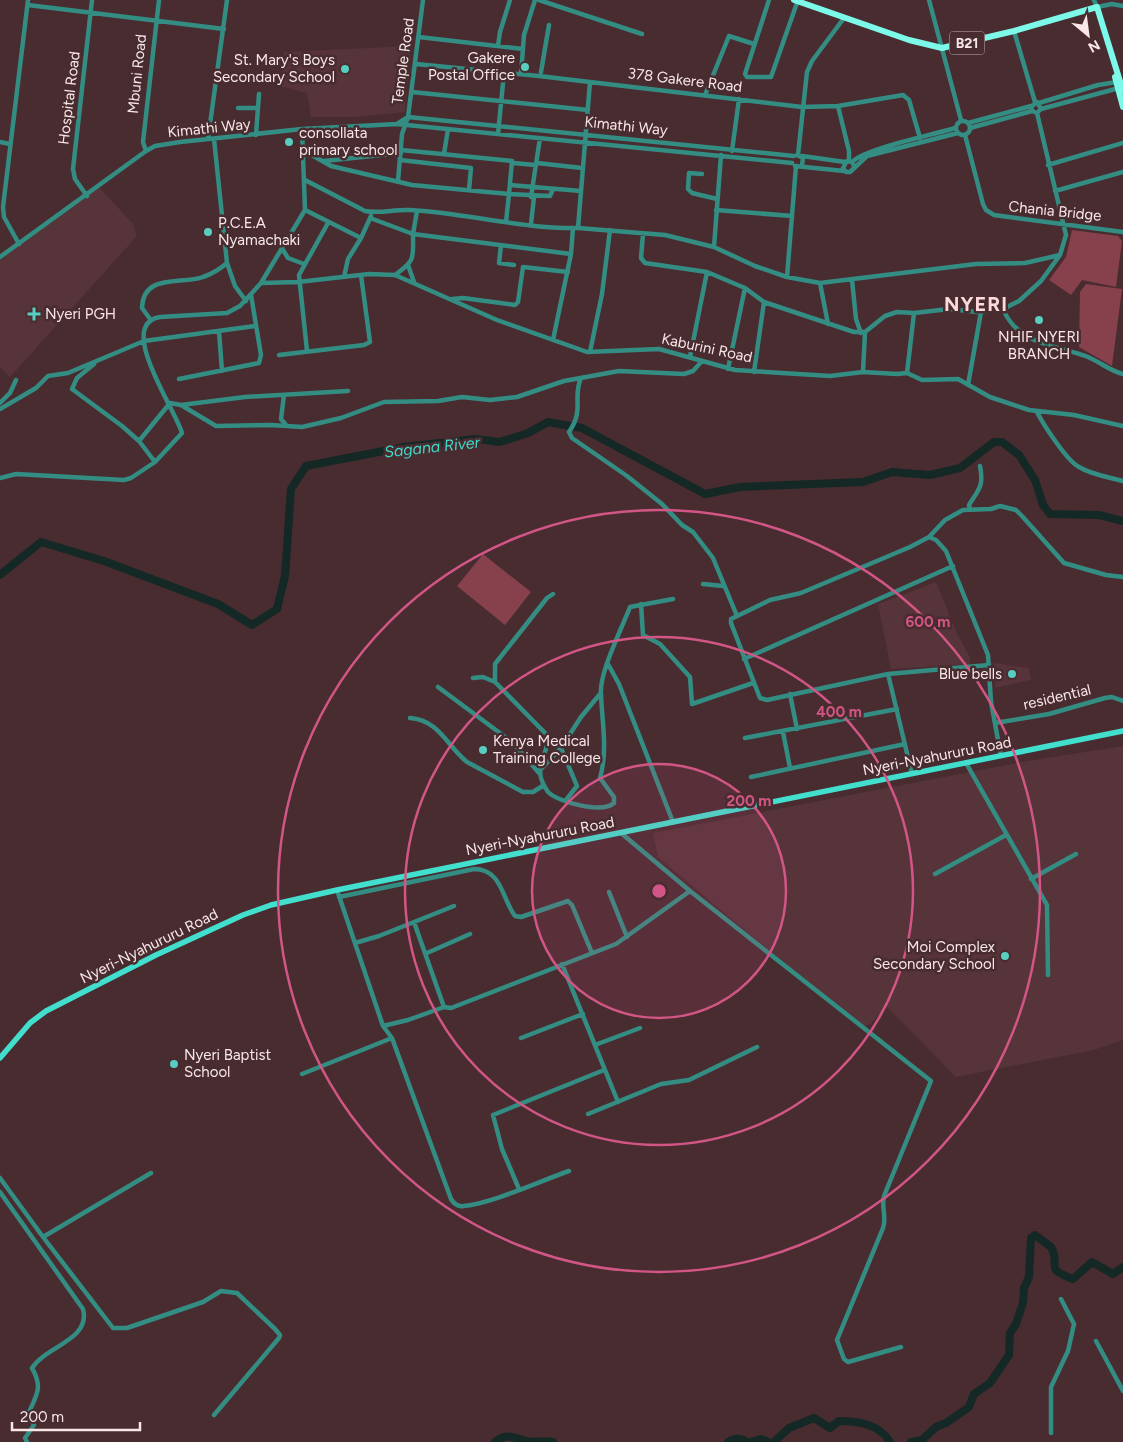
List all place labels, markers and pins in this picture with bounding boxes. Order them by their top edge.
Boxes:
place label: Gakere Postal Office [428,49,515,84]
place label: St. Mary's Boys Secondary School [213,51,335,86]
marker: Gakere Postal Office [519,61,531,73]
marker: St. Mary's Boys Secondary School [339,63,351,75]
place label: consollata primary school [299,124,398,159]
marker: consollata primary school [283,136,295,148]
place label: P.C.E.A Nyamachaki [218,214,300,249]
marker: P.C.E.A Nyamachaki [202,226,214,238]
place label: Nyeri PGH [45,305,116,323]
marker: Nyeri PGH [27,307,41,321]
marker: NHIF NYERI BRANCH [1033,314,1045,326]
place label: NHIF NYERI BRANCH [998,328,1080,363]
place label: Blue bells [939,665,1002,683]
marker: Blue bells [1006,668,1018,680]
place label: Kenya Medical Training College [493,732,601,767]
marker: Kenya Medical Training College [477,744,489,756]
centre of rings [650,882,668,900]
place label: Moi Complex Secondary School [873,938,995,973]
marker: Moi Complex Secondary School [999,950,1011,962]
place label: Nyeri Baptist School [184,1046,272,1081]
marker: Nyeri Baptist School [168,1058,180,1070]

